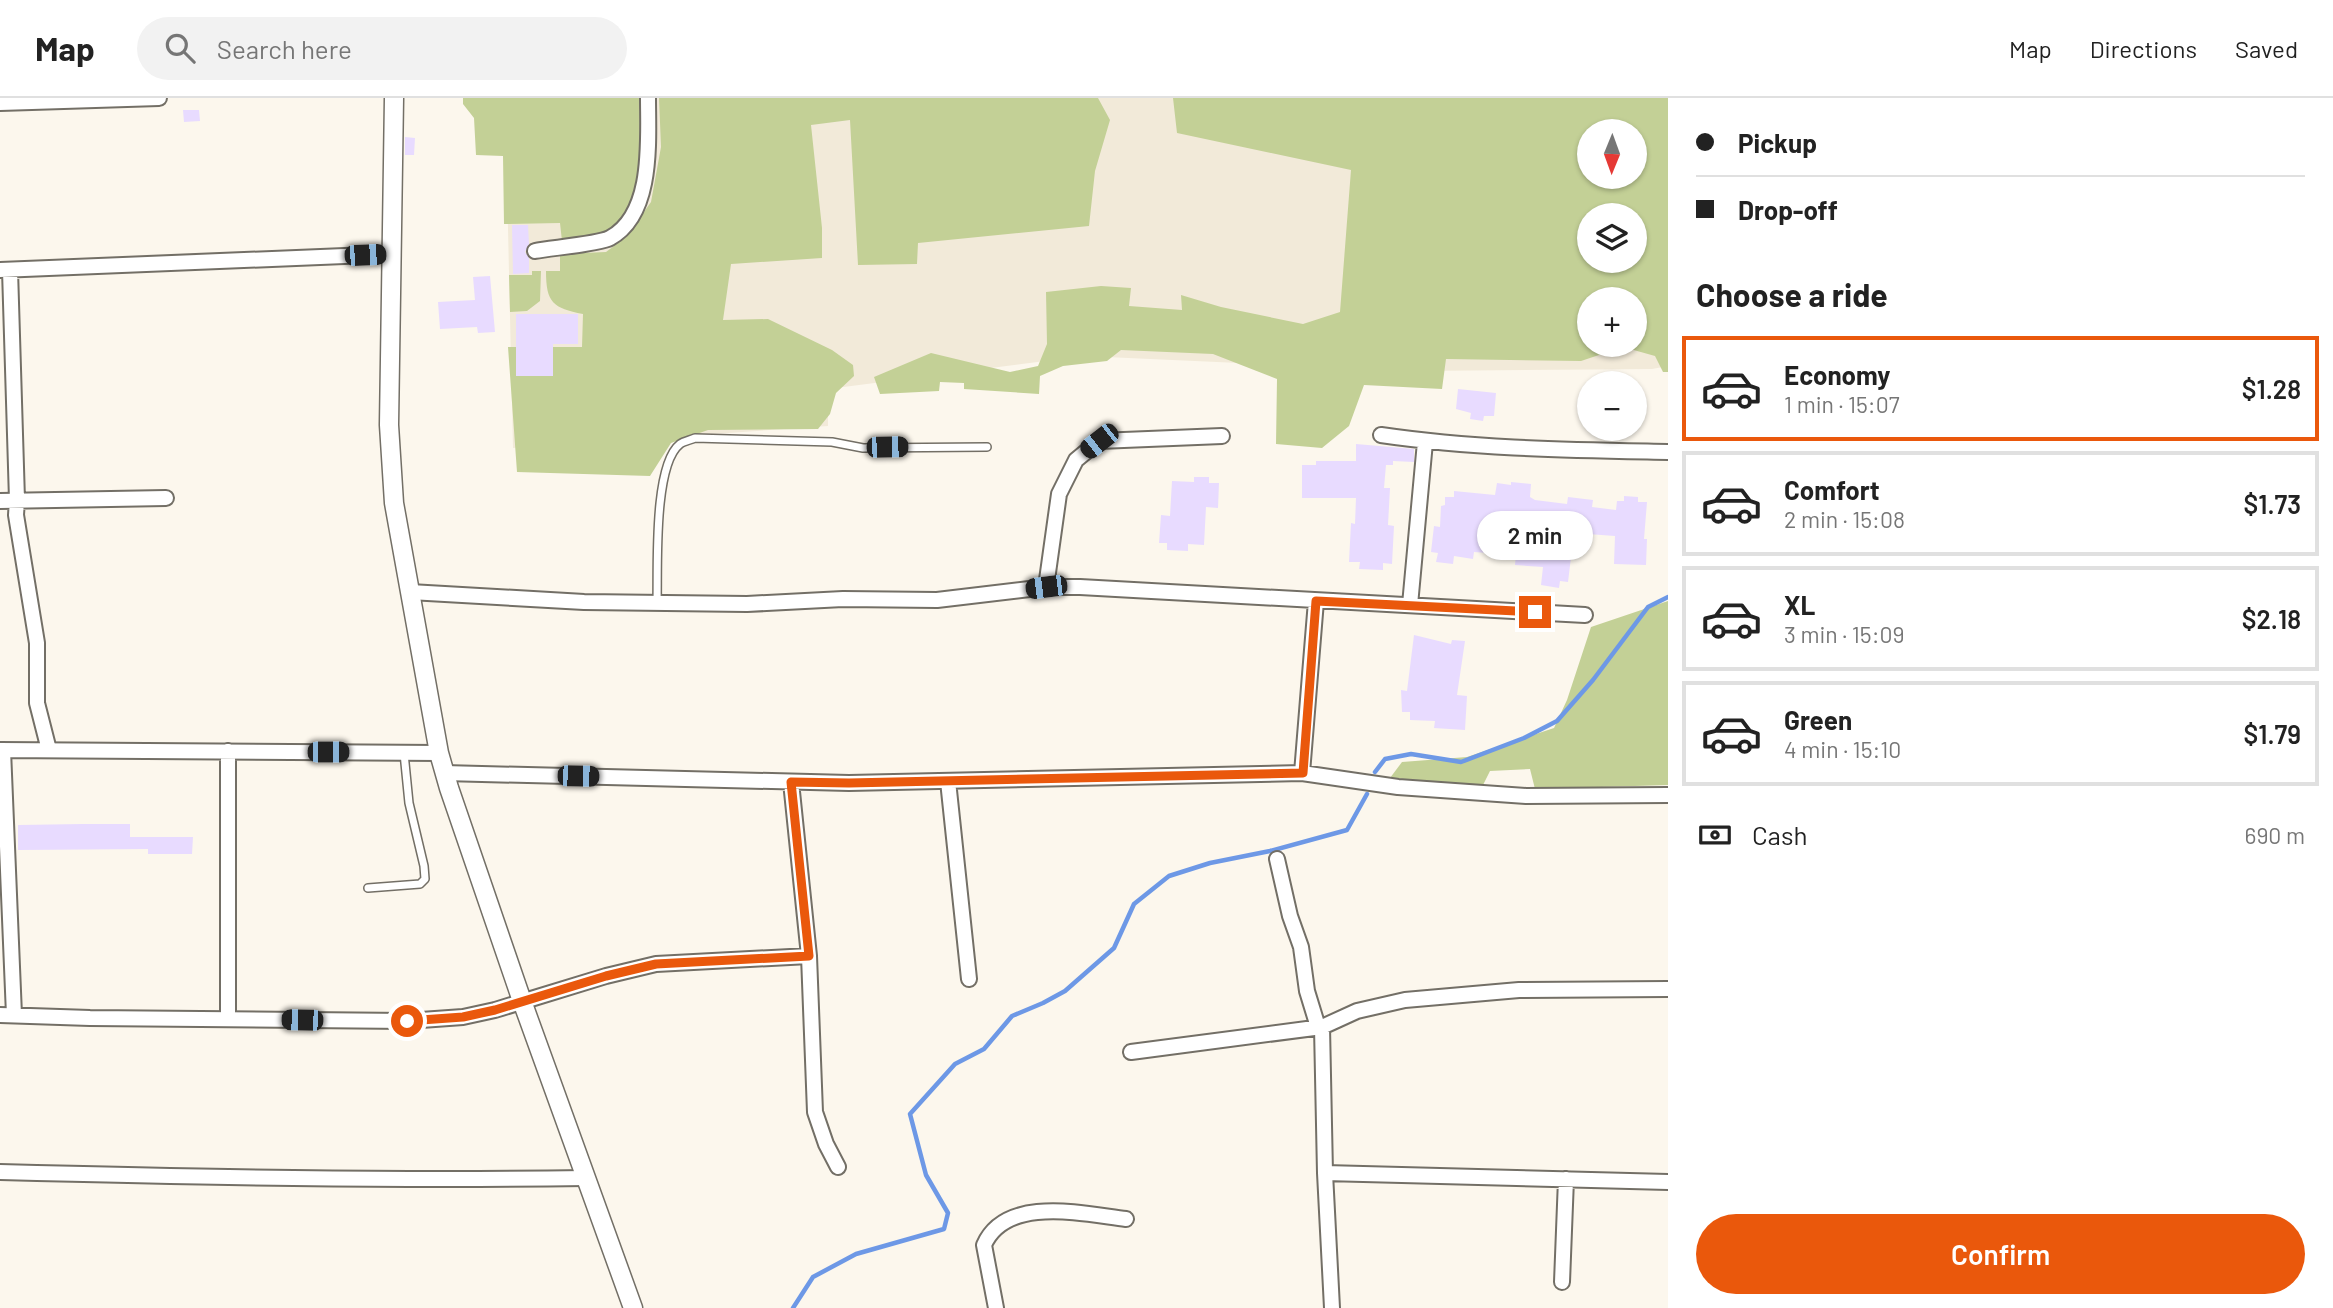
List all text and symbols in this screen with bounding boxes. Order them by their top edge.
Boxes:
search box [137,17,627,80]
text: Map [35,28,95,68]
icon: search [161,29,199,67]
text: Search here [217,33,352,64]
text: Map [2009,34,2052,63]
text: Directions [2090,34,2197,63]
text: Saved [2235,34,2298,63]
north arrow [1577,119,1647,189]
map controls [1577,119,1647,441]
text: Pickup [1738,127,1817,158]
text: Drop-off [1738,194,1838,225]
button: layers [1577,203,1647,273]
car [344,244,387,266]
text: Choose a ride [1696,275,1888,313]
button: + [1577,287,1647,357]
icon: car [1700,357,1763,420]
text: Economy [1784,359,1890,390]
button: − [1577,371,1647,441]
text: $1.28 [2242,373,2301,404]
text: 1 min · 15:07 [1784,390,1900,418]
car [1076,420,1123,462]
car [866,436,909,458]
icon: car [1700,472,1763,535]
text: Comfort [1784,474,1880,505]
text: $1.73 [2243,488,2301,519]
text: 2 min · 15:08 [1784,505,1905,533]
callout: 2 min [1477,510,1593,560]
text: 2 min [1508,521,1562,549]
car [1024,574,1069,600]
icon: car [1700,587,1763,650]
text: XL [1784,589,1815,620]
route end [1519,596,1551,628]
text: $2.18 [2242,603,2301,634]
text: 3 min · 15:09 [1784,620,1904,648]
icon: car [1700,702,1763,765]
text: Green [1784,704,1852,735]
text: $1.79 [2244,718,2301,749]
text: 4 min · 15:10 [1784,735,1901,763]
car [308,742,350,763]
car [557,765,600,787]
icon: cash [1696,816,1734,854]
text: Cash [1752,819,1807,850]
text: 690 m [2245,821,2305,849]
route start [391,1005,423,1037]
car [281,1009,324,1031]
button: Confirm [1696,1214,2305,1294]

